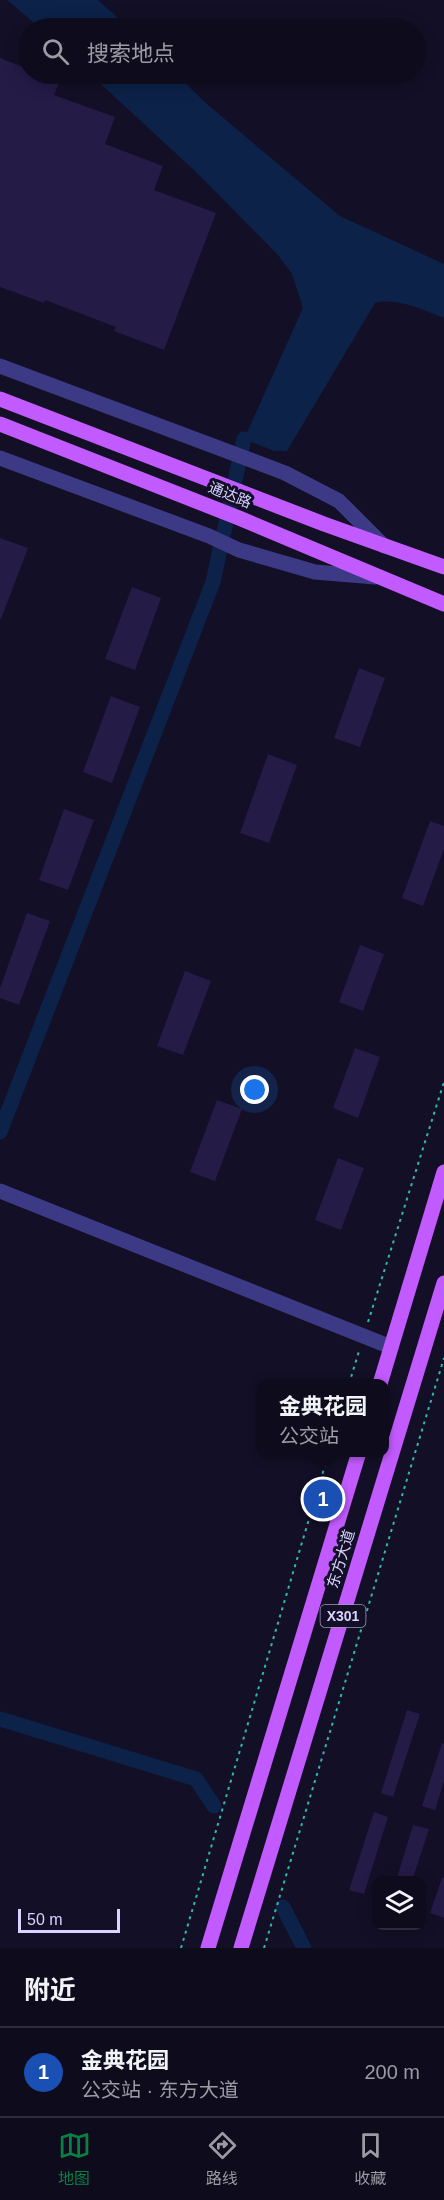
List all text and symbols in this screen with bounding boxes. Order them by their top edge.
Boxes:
search box [18,18,426,84]
icon: search [39,35,72,68]
text: 搜索地点 [87,41,175,66]
street label: 通达路 [206,478,254,511]
your location [240,1075,269,1104]
popup [257,1379,389,1457]
text: 金典花园 [279,1394,367,1419]
text: 公交站 [279,1425,339,1447]
pin: 1 [304,1476,342,1522]
street label: 东方大道 [324,1528,357,1590]
road number: X301 [320,1605,366,1627]
map controls [372,1876,426,1930]
button: layers [372,1876,426,1930]
scale bar [18,1906,120,1934]
text: 50 m [27,1911,63,1928]
text: 附近 [24,1975,76,2005]
text: 金典花园 [81,2048,169,2073]
text: 1 [38,2061,49,2083]
text: 200 m [364,2061,420,2083]
text: 公交站 · 东方大道 [81,2079,239,2101]
tab: 地图 [58,2129,91,2189]
tab: 路线 [206,2129,239,2189]
tab: 收藏 [354,2129,387,2189]

